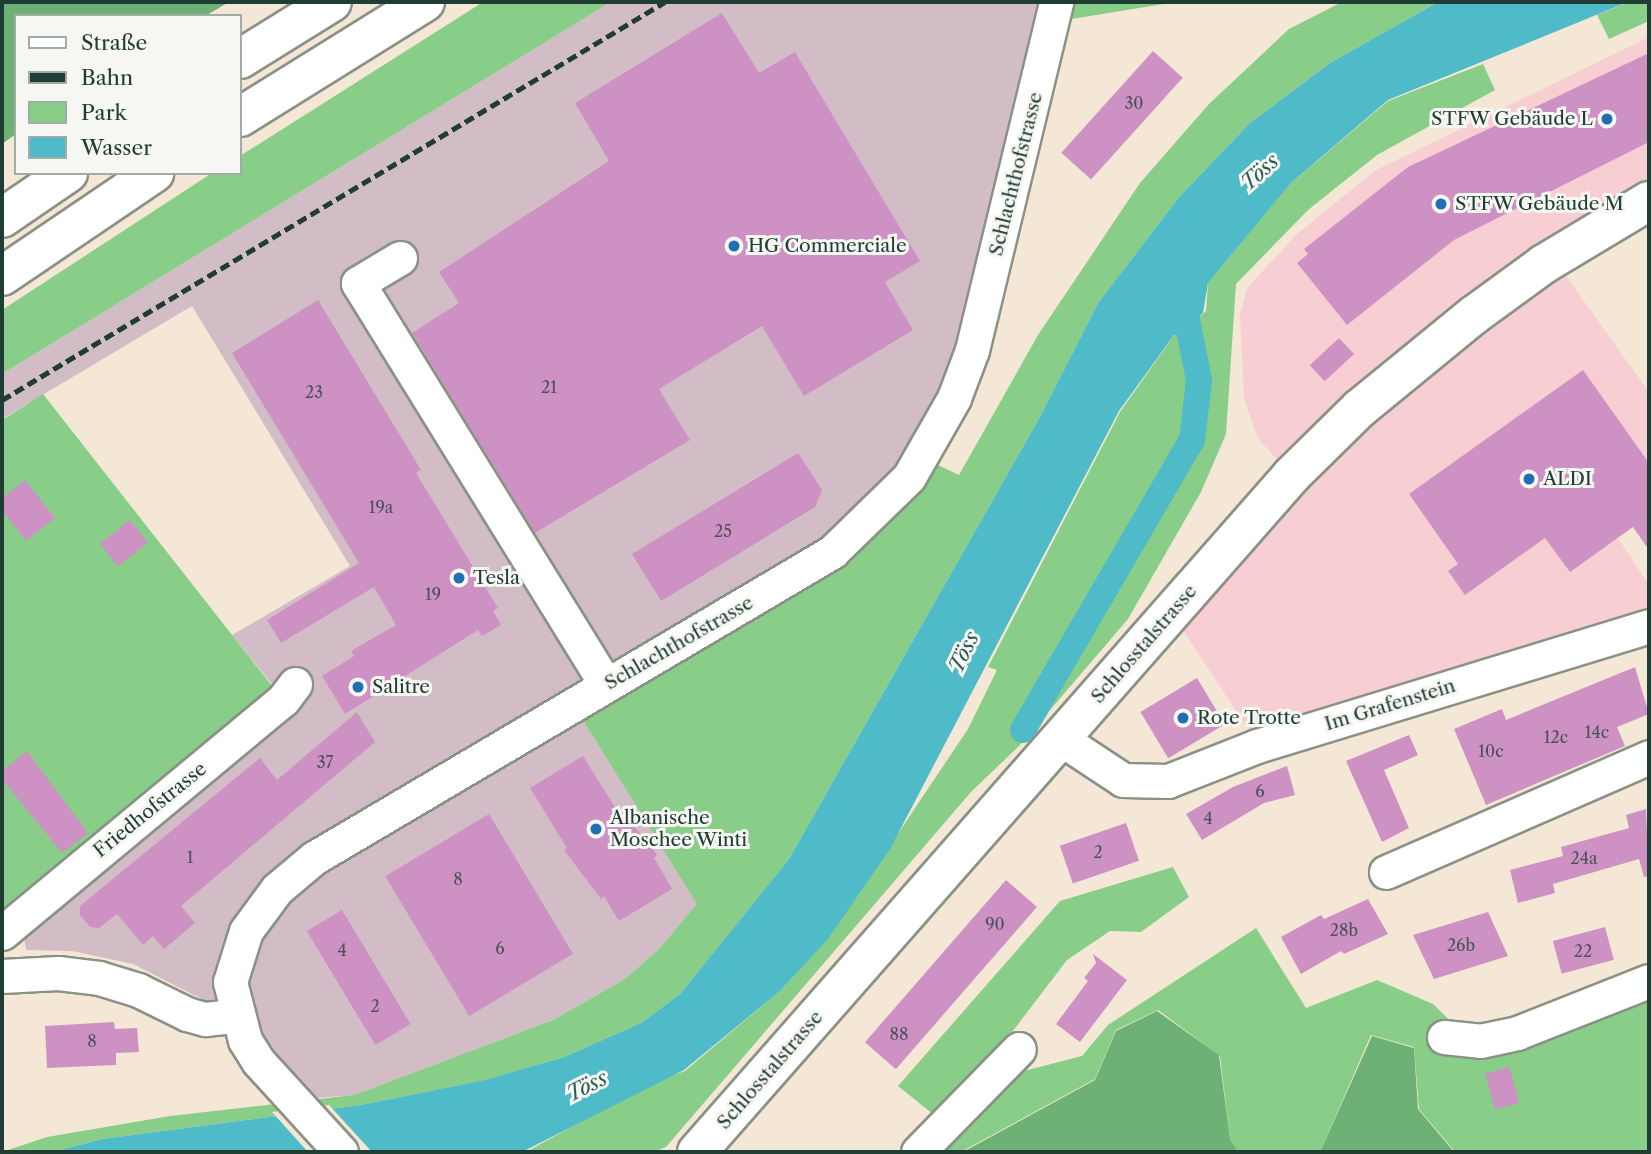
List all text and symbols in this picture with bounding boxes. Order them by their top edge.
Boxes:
legend [14,14,242,175]
text: Straße [81,30,147,55]
text: Bahn [81,65,133,90]
street label: Schlachthofstrasse [985,90,1047,258]
house number: 30 [1125,93,1143,113]
text: Park [81,100,127,125]
place label: STFW Gebäude L [1430,108,1593,130]
marker: STFW Gebäude L [1599,111,1615,127]
text: Wasser [81,135,152,160]
water label: Töss [1236,148,1284,196]
place label: STFW Gebäude M [1455,193,1624,215]
marker: STFW Gebäude M [1433,196,1449,212]
place label: HG Commerciale [748,235,907,257]
marker: HG Commerciale [726,238,742,254]
house number: 21 [541,377,557,397]
house number: 23 [305,382,323,402]
place label: ALDI [1543,468,1592,490]
marker: ALDI [1521,471,1537,487]
house number: 19a [369,497,393,517]
house number: 25 [714,521,732,541]
place label: Tesla [473,567,520,589]
marker: Tesla [451,570,467,586]
street label: Schlosstalstrasse [1086,580,1202,708]
house number: 19 [425,584,441,604]
street label: Schlachthofstrasse [601,591,757,695]
water label: Töss [943,627,985,677]
street label: Im Grafenstein [1322,674,1458,736]
place label: Salitre [372,676,430,698]
marker: Salitre [350,679,366,695]
place label: Rote Trotte [1197,707,1301,729]
marker: Rote Trotte [1175,710,1191,726]
house number: 14c [1585,722,1609,742]
house number: 12c [1544,727,1568,747]
house number: 10c [1478,741,1504,761]
house number: 37 [317,752,333,772]
street label: Friedhofstrasse [89,758,211,862]
house number: 6 [1255,781,1265,801]
place label: Albanische Moschee Winti [610,807,748,851]
house number: 4 [1203,808,1213,828]
marker: Albanische Moschee Winti [588,821,604,837]
house number: 2 [1093,842,1103,862]
house number: 1 [187,847,193,867]
house number: 24a [1571,848,1597,868]
house number: 8 [453,869,463,889]
house number: 90 [985,914,1005,934]
house number: 28b [1330,920,1358,940]
house number: 26b [1447,935,1475,955]
house number: 6 [495,938,505,958]
house number: 4 [337,940,347,960]
house number: 22 [1574,941,1592,961]
house number: 2 [370,996,380,1016]
street label: Schlosstalstrasse [712,1006,828,1134]
house number: 88 [890,1024,908,1044]
house number: 8 [87,1031,97,1051]
water label: Töss [562,1065,612,1107]

